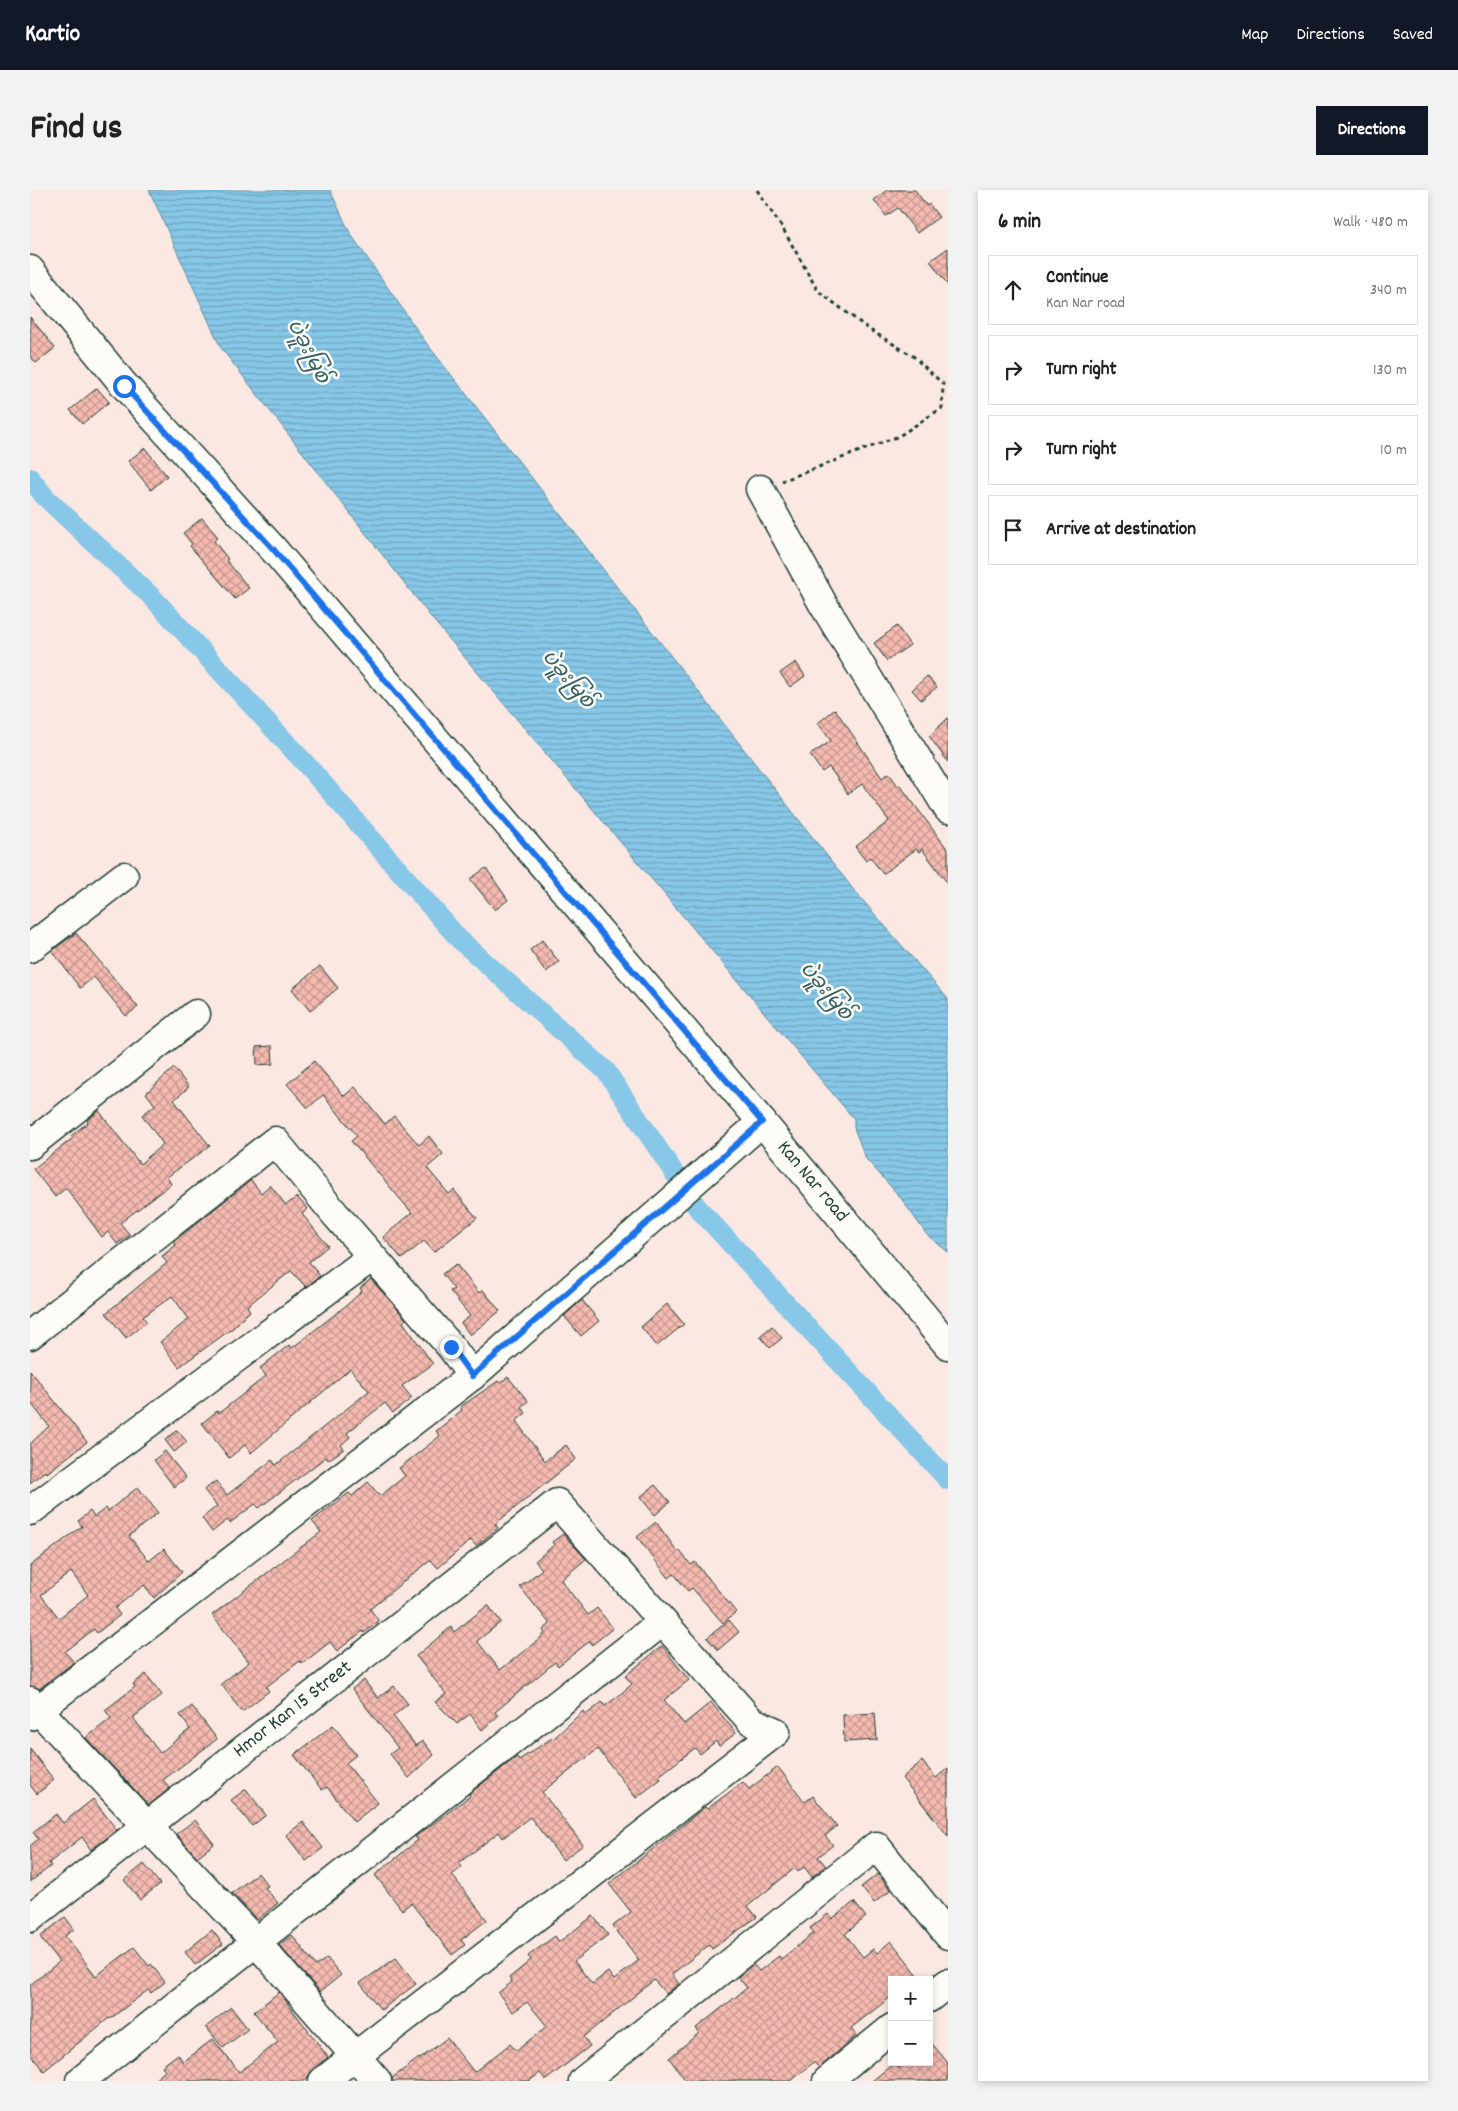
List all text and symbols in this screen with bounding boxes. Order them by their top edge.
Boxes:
text: Kartio [25,18,80,52]
text: Map [1241,23,1268,48]
text: Directions [1296,23,1365,48]
text: Saved [1393,23,1433,48]
text: Find us [30,105,122,155]
button: Directions [1316,106,1428,155]
text: 6 min [998,208,1041,238]
text: Walk · 480 m [1334,211,1408,234]
text: Continue [1046,265,1108,292]
icon: ahead [999,276,1027,304]
text: 340 m [1370,279,1407,302]
text: Kan Nar road [1046,292,1125,315]
water label: ပဲခူးမြစ် [278,313,339,391]
icon: right [999,356,1027,384]
text: Turn right [1046,357,1117,384]
text: 130 m [1373,359,1407,382]
route start [113,375,136,398]
icon: right [999,436,1027,464]
text: Turn right [1046,437,1117,464]
text: 10 m [1380,439,1407,462]
icon: arrive [999,516,1027,544]
text: Arrive at destination [1046,517,1196,544]
water label: ပဲခူးမြစ် [533,642,604,717]
water label: ပဲခူးမြစ် [791,954,862,1029]
street label: Kan Nar road [770,1135,854,1229]
route end [440,1336,463,1359]
street label: Hmor Kan 15 Street [228,1655,358,1765]
map controls [888,1976,933,2066]
button: + [888,1976,933,2021]
button: − [888,2021,933,2066]

